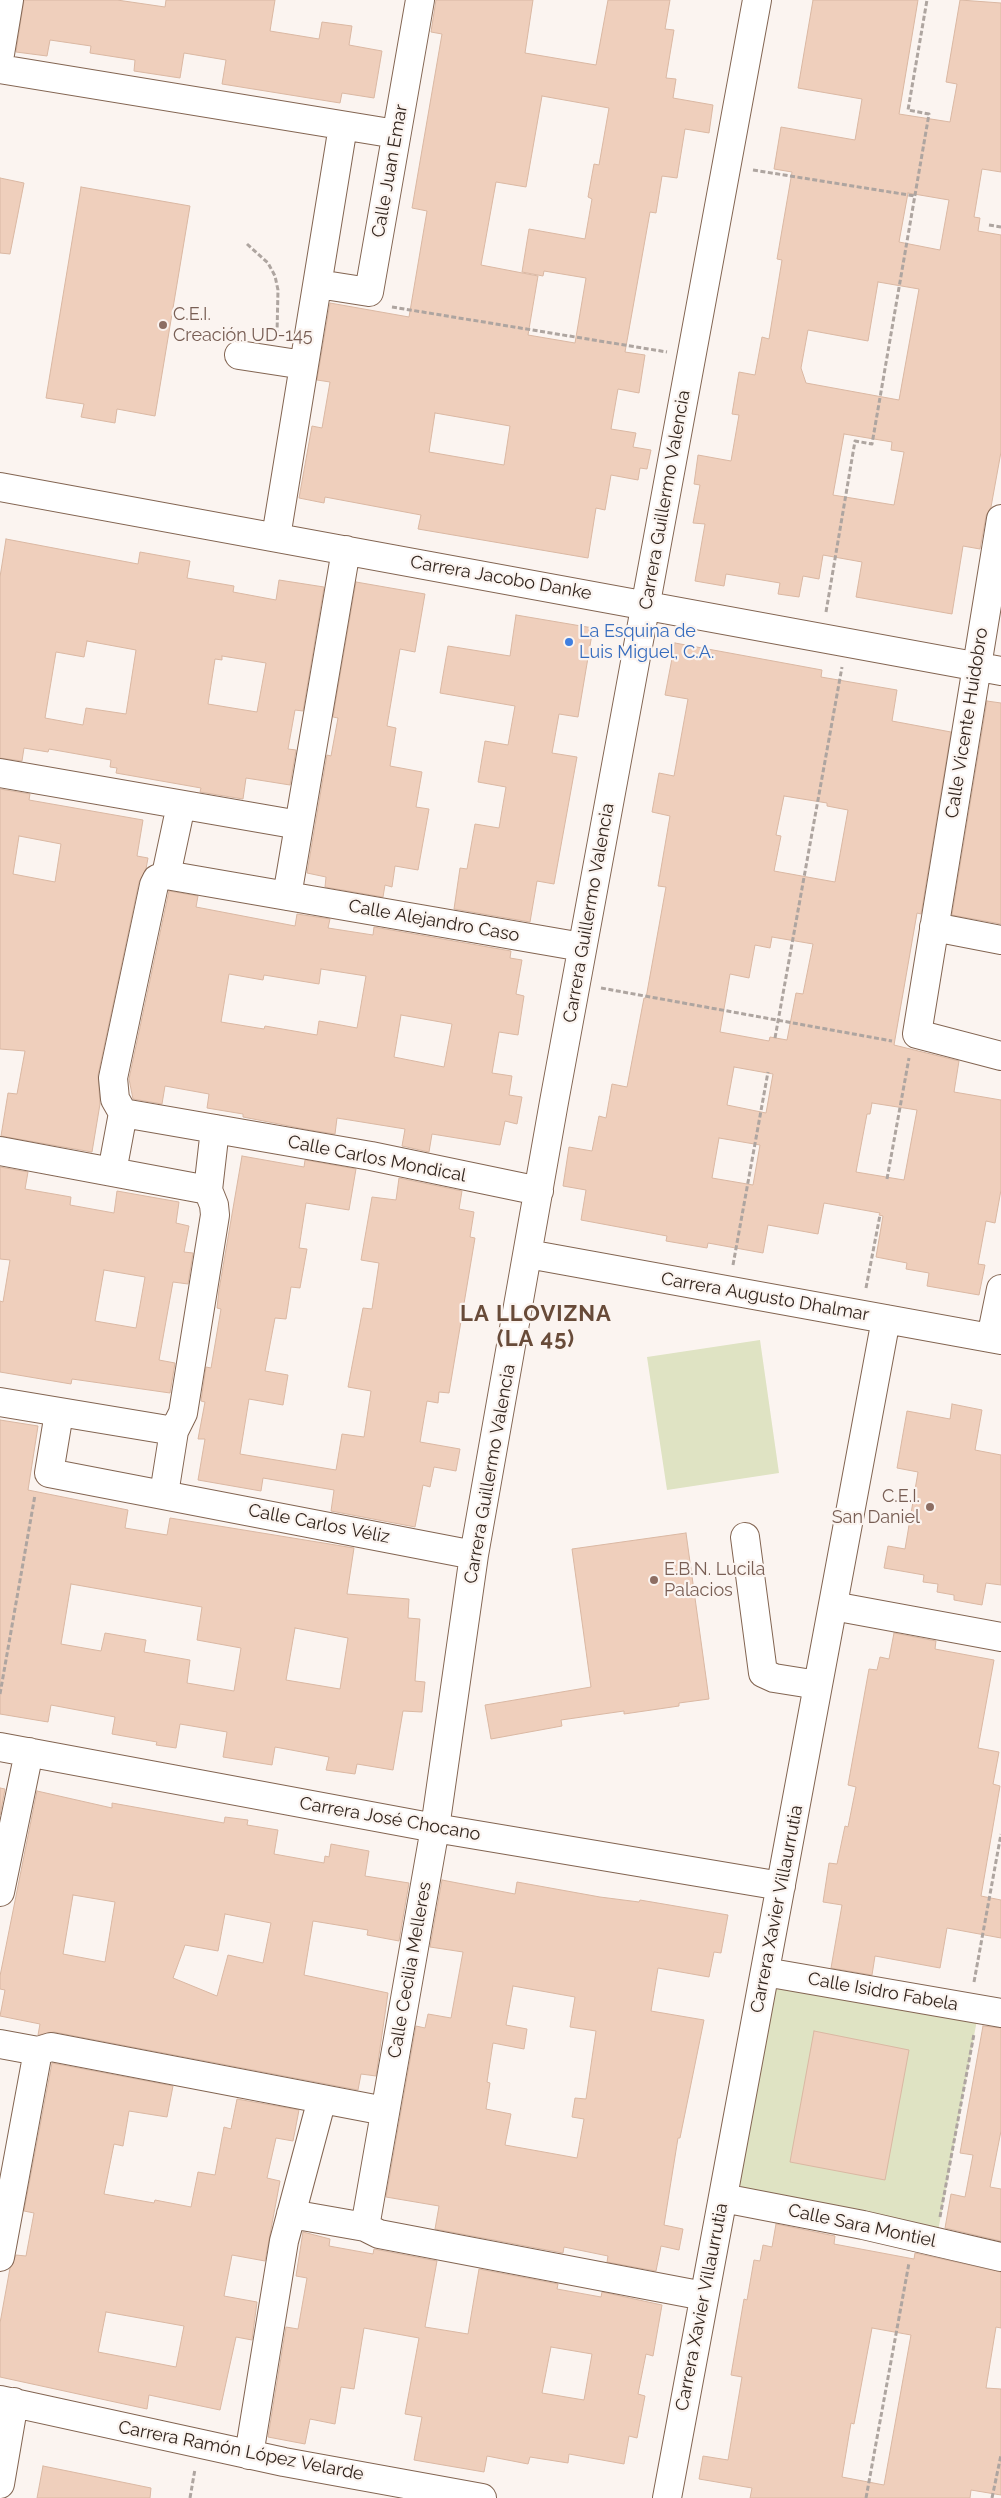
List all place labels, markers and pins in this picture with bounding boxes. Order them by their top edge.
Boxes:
place label: C.E.I. Creación UD-145 [173,304,313,346]
marker: C.E.I. Creación UD-145 [157,319,169,331]
place label: La Esquina de Luis Miguel, C.A. [579,621,714,664]
marker: La Esquina de Luis Miguel, C.A. [563,636,575,648]
place label: C.E.I. San Daniel [832,1486,920,1528]
marker: C.E.I. San Daniel [924,1501,936,1513]
place label: E.B.N. Lucila Palacios [664,1559,765,1602]
marker: E.B.N. Lucila Palacios [648,1574,660,1586]

